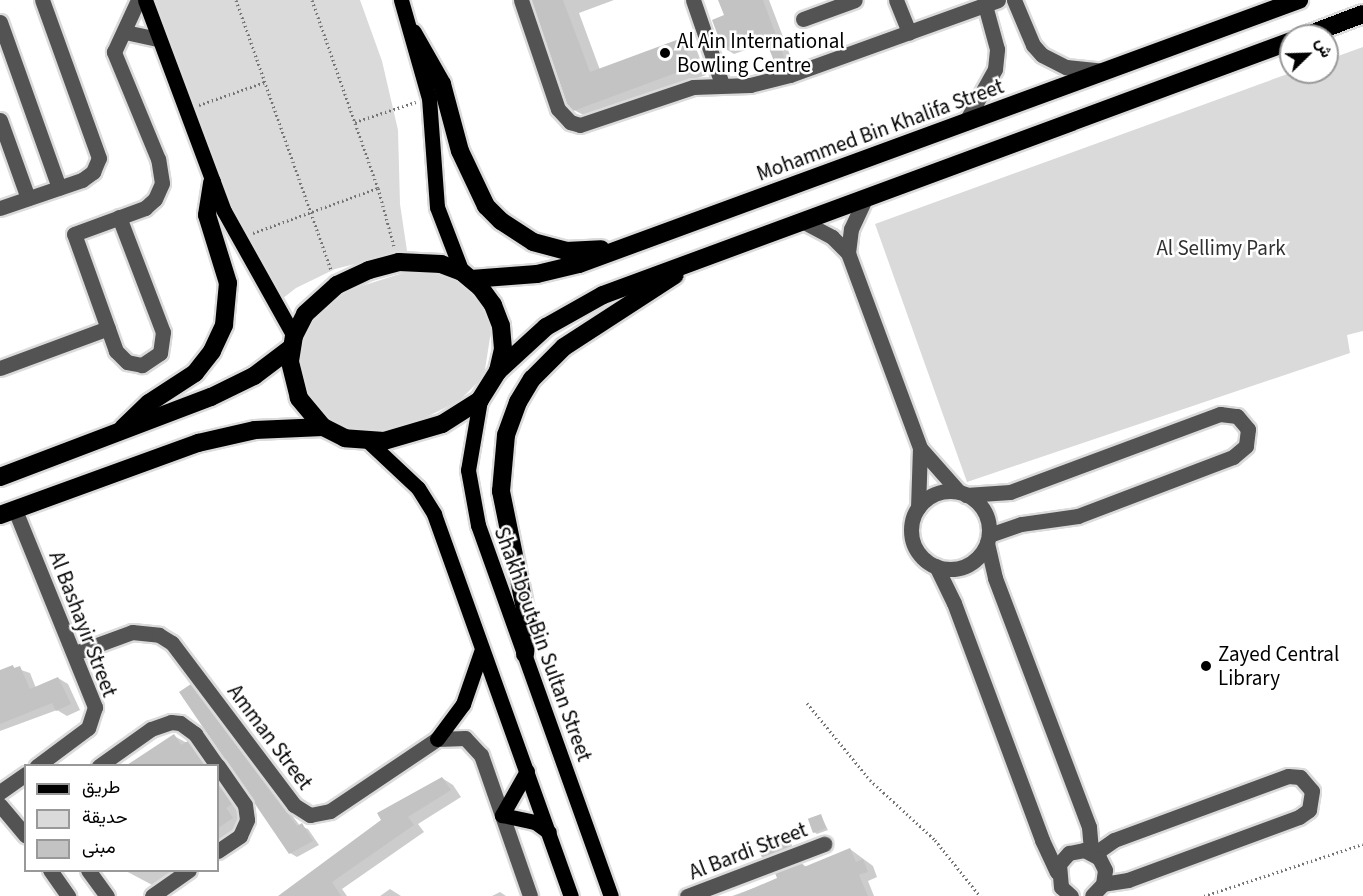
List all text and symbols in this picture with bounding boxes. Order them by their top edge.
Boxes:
north arrow [1279,24,1339,84]
place label: Al Ain International Bowling Centre [677,28,845,78]
text: ش [1310,35,1338,61]
marker: Al Ain International Bowling Centre [658,46,672,60]
street label: Mohammed Bin Khalifa Street [753,74,1007,186]
park label: Al Sellimy Park [1156,235,1286,261]
street label: Shakhbout Bin Sultan Street [489,523,597,765]
street label: Al Bashayir Street [44,548,122,700]
place label: Zayed Central Library [1218,641,1339,691]
marker: Zayed Central Library [1199,659,1213,673]
street label: Amman Street [222,679,318,795]
legend [24,764,219,872]
text: طريق [82,775,120,800]
text: حديقة [82,805,128,830]
street label: Al Bardi Street [685,817,811,885]
text: مبنى [82,835,116,860]

